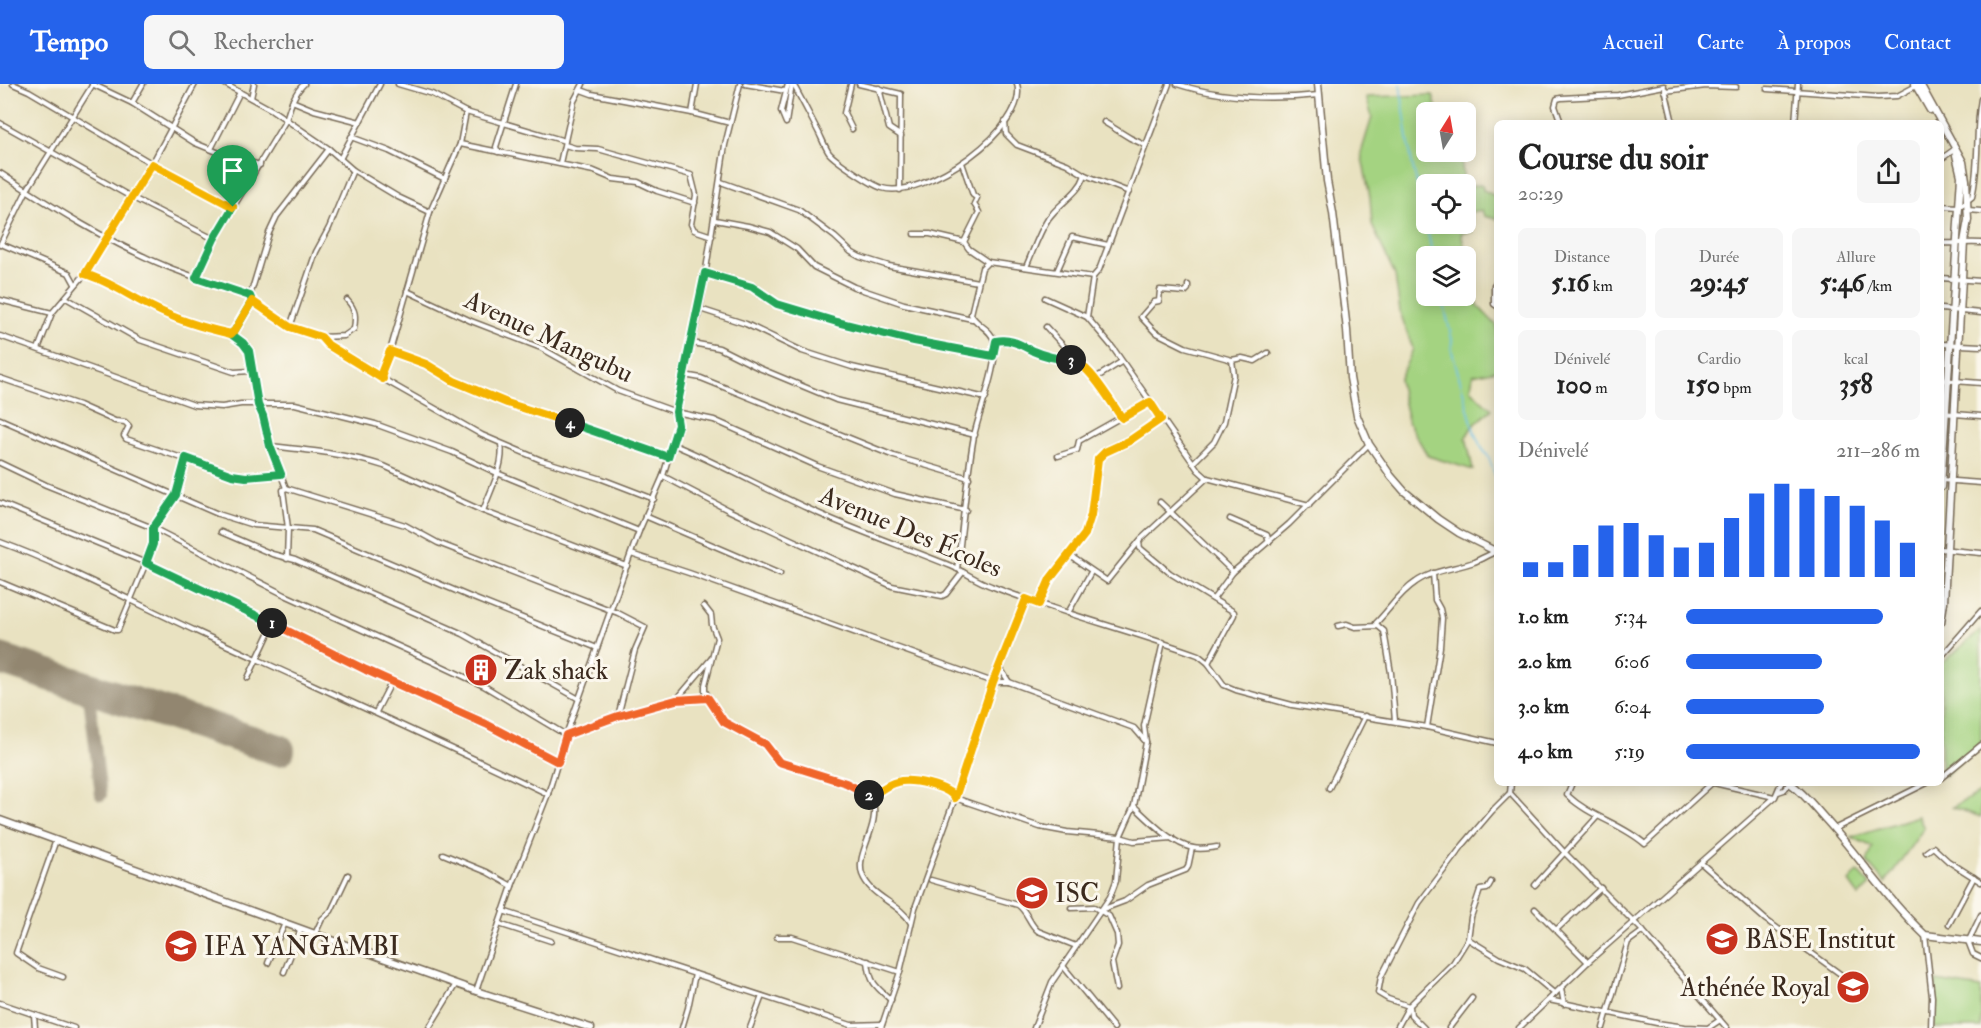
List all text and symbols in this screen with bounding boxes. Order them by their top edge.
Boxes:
search box [144,15,564,69]
text: Tempo [30,25,108,60]
icon: search [165,26,198,59]
text: Rechercher [213,28,314,56]
text: Accueil [1603,29,1664,56]
text: Carte [1697,29,1744,56]
text: À propos [1777,29,1851,56]
text: Contact [1884,29,1951,56]
north arrow [1416,102,1476,162]
map controls [1416,102,1476,306]
text: Course du soir [1518,138,1708,179]
button: share [1857,140,1920,203]
pin [207,145,258,207]
icon: arrive [216,154,249,187]
button: locate [1416,174,1476,234]
text: 20:29 [1518,181,1564,206]
button: layers [1416,246,1476,306]
text: Distance [1554,247,1610,267]
text: Durée [1699,247,1739,267]
text: Allure [1836,247,1876,267]
text: 5.16 [1551,267,1589,299]
text: 29:45 [1690,267,1748,299]
text: 5:46 [1820,267,1865,299]
text: km [1589,276,1613,296]
text: /km [1865,276,1892,296]
street label: Avenue Mangubu [458,283,638,390]
pin: 3 [1056,345,1086,375]
text: Dénivelé [1554,349,1610,369]
text: Cardio [1697,349,1741,369]
text: kcal [1844,349,1868,369]
text: 3 [1068,350,1074,370]
text: 100 [1556,369,1592,401]
text: 150 [1686,369,1720,401]
text: 358 [1839,369,1873,401]
text: m [1592,378,1608,398]
text: bpm [1720,378,1752,398]
pin: 4 [555,408,585,438]
text: 4 [566,413,574,433]
text: Dénivelé [1518,438,1588,463]
text: 211–286 m [1836,438,1920,463]
street label: Avenue Des Écoles [814,477,1007,585]
text: 1.0 km [1518,604,1569,629]
text: 5:34 [1614,604,1646,629]
pin: 1 [257,608,287,638]
text: 1 [269,613,275,633]
text: 2.0 km [1518,649,1572,674]
text: 6:06 [1614,649,1649,674]
building icon: Zak shack [463,652,499,688]
place label: Zak shack [504,655,609,687]
text: 3.0 km [1518,694,1569,719]
text: 6:04 [1614,694,1650,719]
text: 4.0 km [1518,739,1573,764]
text: 5:19 [1614,739,1645,764]
pin: 2 [854,780,884,810]
text: 2 [865,785,873,805]
school or university icon: ISC [1014,875,1050,911]
place label: ISC [1055,878,1099,910]
school or university icon: BASE Institut [1704,921,1740,957]
place label: BASE Institut [1745,924,1895,956]
school or university icon: IFA YANGAMBI [163,928,199,964]
place label: IFA YANGAMBI [204,931,400,963]
school or university icon: Athénée Royal [1835,969,1871,1005]
place label: Athénée Royal [1679,972,1830,1004]

